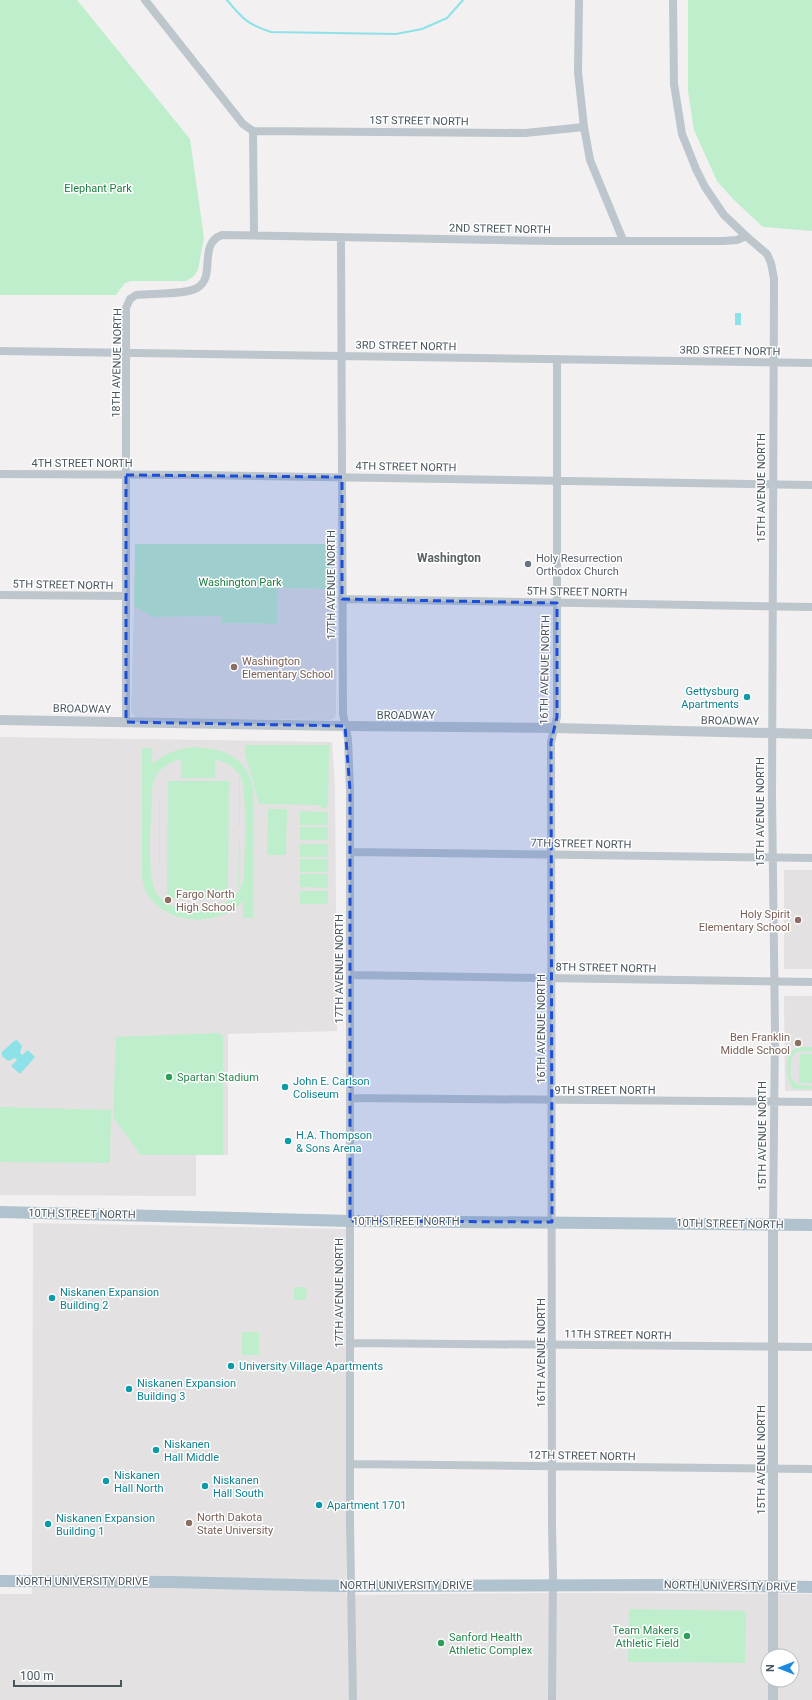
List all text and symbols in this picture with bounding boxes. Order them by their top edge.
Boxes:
street label: 1ST STREET NORTH [369,114,469,128]
park label: Elephant Park [64,182,132,195]
street label: 2ND STREET NORTH [449,222,551,236]
street label: 18TH AVENUE NORTH [110,308,124,418]
street label: 3RD STREET NORTH [356,339,456,353]
street label: 3RD STREET NORTH [680,344,780,358]
street label: 15TH AVENUE NORTH [755,433,768,543]
street label: 4TH STREET NORTH [31,457,133,470]
street label: 4TH STREET NORTH [355,460,457,474]
street label: 17TH AVENUE NORTH [325,530,338,640]
district label: Washington [417,551,481,565]
place label: Holy Resurrection Orthodox Church [536,552,623,578]
marker: Holy Resurrection Orthodox Church [523,559,533,569]
park label: Washington Park [199,576,282,589]
street label: 5TH STREET NORTH [12,578,114,592]
street label: 5TH STREET NORTH [526,585,628,599]
street label: 16TH AVENUE NORTH [538,615,552,725]
place label: Washington Elementary School [242,655,333,681]
marker: Washington Elementary School [229,662,239,672]
place label: Gettysburg Apartments [681,685,739,711]
marker: Gettysburg Apartments [742,692,752,702]
street label: BROADWAY [53,702,112,716]
street label: BROADWAY [377,709,436,722]
street label: BROADWAY [701,714,760,728]
street label: 15TH AVENUE NORTH [754,757,767,867]
street label: 7TH STREET NORTH [530,837,632,851]
place label: Fargo North High School [176,888,235,914]
marker: Fargo North High School [163,895,173,905]
place label: Holy Spirit Elementary School [699,908,790,934]
street label: 17TH AVENUE NORTH [333,914,346,1024]
marker: Holy Spirit Elementary School [793,915,803,925]
street label: 8TH STREET NORTH [555,961,657,975]
street label: 16TH AVENUE NORTH [535,974,548,1084]
place label: Ben Franklin Middle School [721,1031,790,1057]
marker: Ben Franklin Middle School [793,1038,803,1048]
place label: Spartan Stadium [177,1071,259,1084]
marker: Spartan Stadium [164,1072,174,1082]
place label: John E. Carlson Coliseum [293,1075,370,1101]
street label: 15TH AVENUE NORTH [756,1081,769,1191]
marker: John E. Carlson Coliseum [280,1082,290,1092]
street label: 9TH STREET NORTH [554,1084,656,1097]
place label: H.A. Thompson & Sons Arena [296,1129,372,1155]
marker: H.A. Thompson & Sons Arena [283,1136,293,1146]
street label: 10TH STREET NORTH [28,1207,136,1221]
street label: 10TH STREET NORTH [352,1215,460,1228]
street label: 10TH STREET NORTH [676,1217,784,1231]
street label: 17TH AVENUE NORTH [333,1238,346,1348]
place label: Niskanen Expansion Building 2 [60,1286,159,1312]
marker: Niskanen Expansion Building 2 [47,1293,57,1303]
street label: 16TH AVENUE NORTH [535,1298,548,1408]
street label: 11TH STREET NORTH [564,1328,672,1342]
place label: University Village Apartments [239,1360,383,1373]
marker: University Village Apartments [226,1361,236,1371]
place label: Niskanen Expansion Building 3 [137,1377,236,1403]
marker: Niskanen Expansion Building 3 [124,1384,134,1394]
street label: 15TH AVENUE NORTH [755,1405,768,1515]
place label: Niskanen Hall Middle [164,1438,219,1464]
marker: Niskanen Hall Middle [151,1445,161,1455]
street label: 12TH STREET NORTH [528,1449,636,1463]
place label: Niskanen Hall North [114,1469,164,1495]
place label: Niskanen Hall South [213,1474,263,1500]
marker: Niskanen Hall North [101,1476,111,1486]
marker: Niskanen Hall South [200,1481,210,1491]
place label: Apartment 1701 [327,1499,407,1512]
marker: Apartment 1701 [314,1500,324,1510]
place label: North Dakota State University [197,1511,274,1537]
place label: Niskanen Expansion Building 1 [56,1512,155,1538]
marker: North Dakota State University [184,1518,194,1528]
marker: Niskanen Expansion Building 1 [43,1519,53,1529]
street label: NORTH UNIVERSITY DRIVE [16,1575,148,1588]
street label: NORTH UNIVERSITY DRIVE [664,1578,796,1594]
street label: NORTH UNIVERSITY DRIVE [340,1579,472,1592]
place label: Team Makers Athletic Field [612,1624,679,1650]
place label: Sanford Health Athletic Complex [449,1631,533,1657]
marker: Team Makers Athletic Field [682,1631,692,1641]
marker: Sanford Health Athletic Complex [436,1638,446,1648]
north arrow [760,1648,800,1688]
scale bar [14,1662,121,1688]
text: N [764,1664,777,1672]
text: 100 m [20,1669,54,1683]

